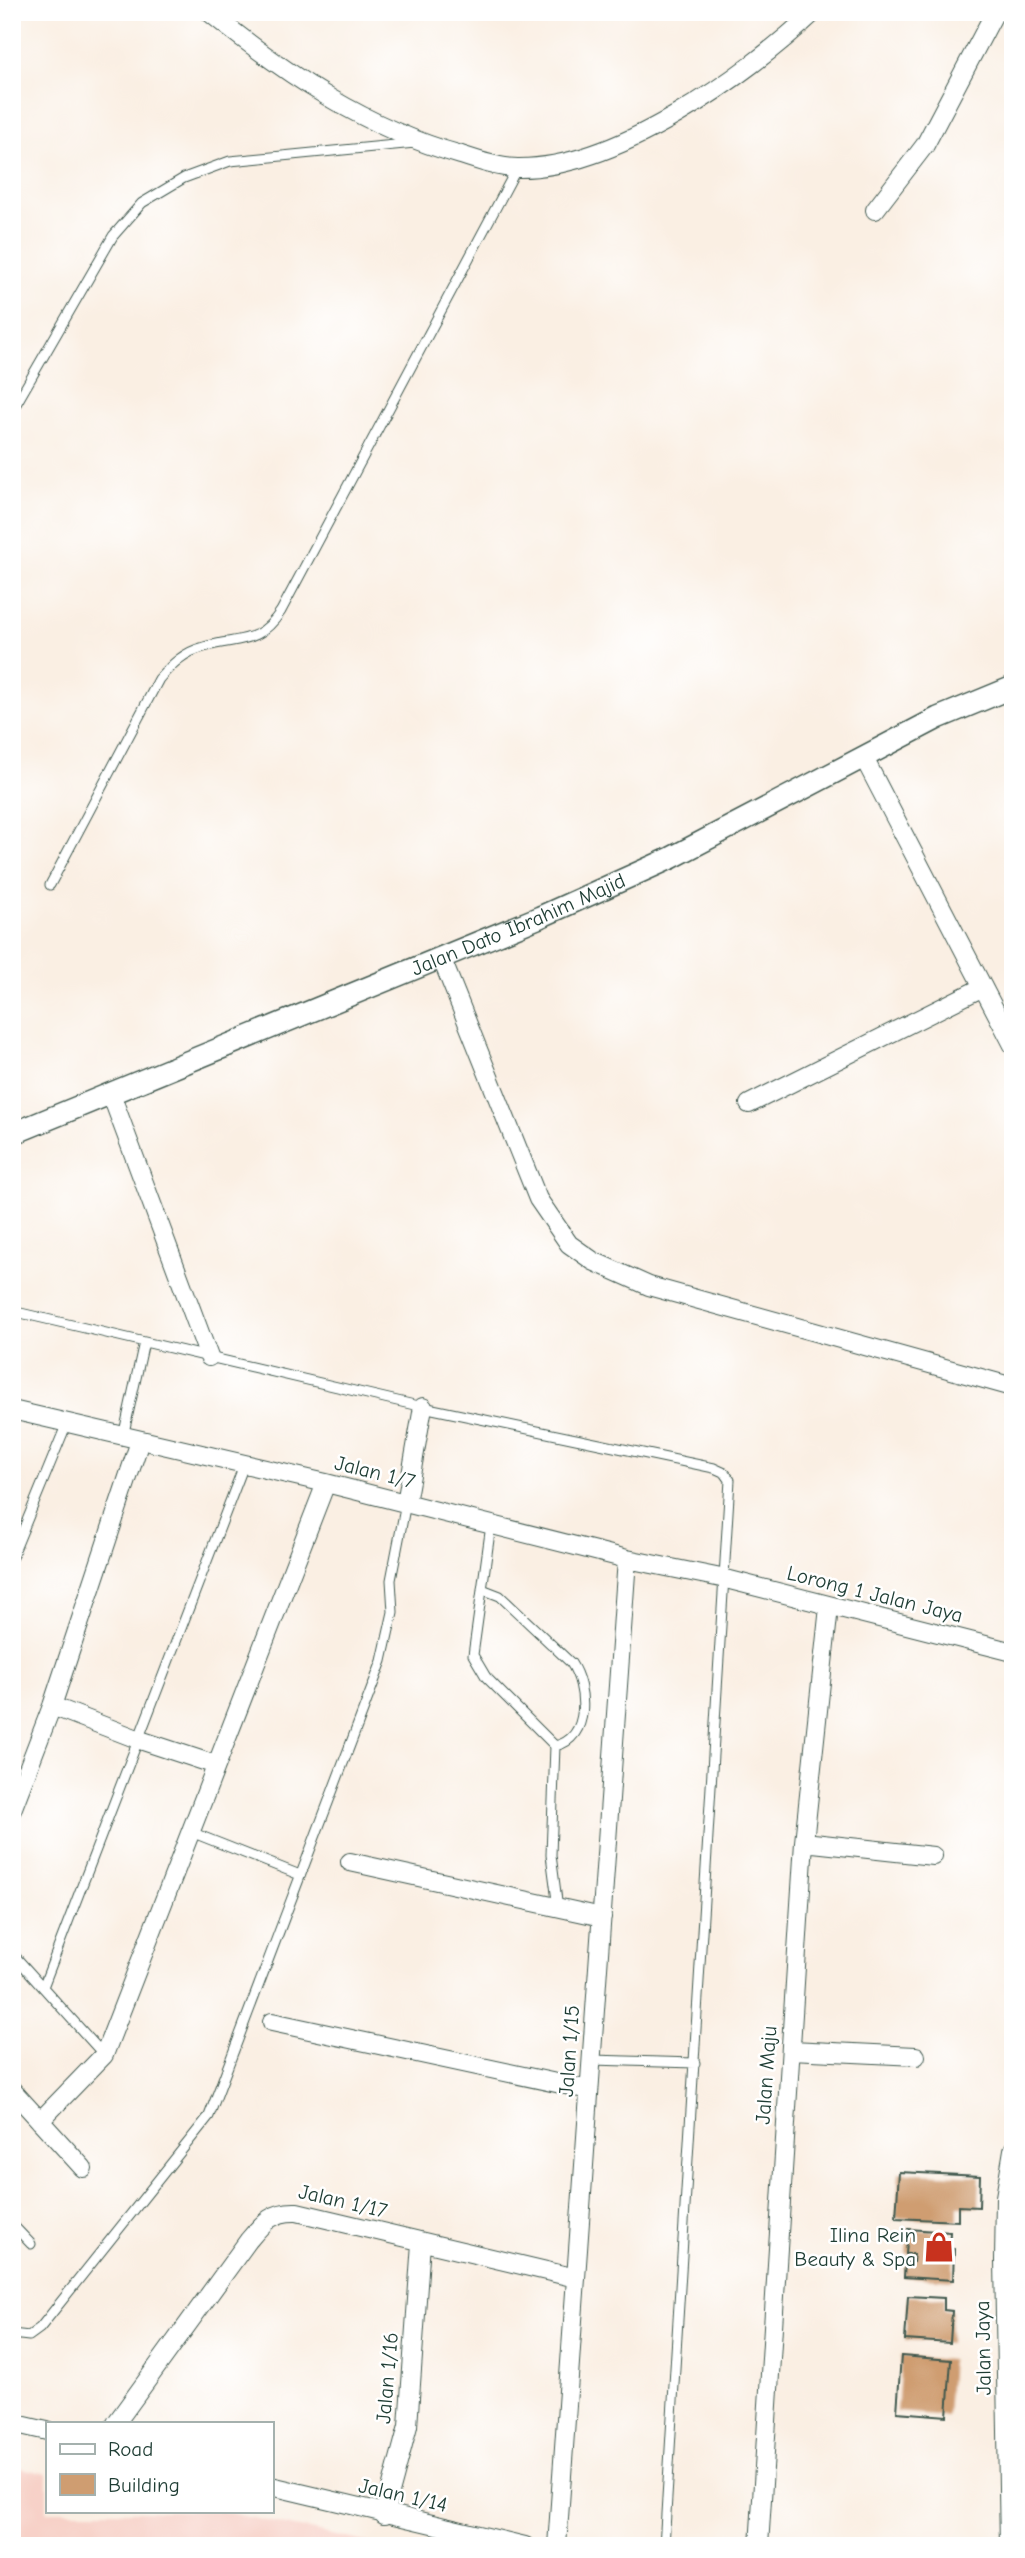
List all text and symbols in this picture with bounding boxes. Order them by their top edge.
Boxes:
street label: Jalan Dato Ibrahim Majid [408,868,629,981]
street label: Jalan 1/7 [332,1450,418,1494]
street label: Lorong 1 Jalan Jaya [785,1561,965,1627]
street label: Jalan 1/15 [554,2004,584,2098]
street label: Jalan Maju [751,2025,781,2125]
street label: Jalan 1/17 [296,2179,390,2223]
place label: Ilina Rein Beauty & Spa [794,2223,916,2271]
shop icon: Ilina Rein Beauty & Spa [922,2230,956,2264]
street label: Jalan Jaya [970,2300,996,2396]
street label: Jalan 1/16 [371,2331,403,2425]
legend [46,2422,273,2512]
text: Road [108,2437,153,2461]
text: Building [108,2473,180,2497]
street label: Jalan 1/14 [356,2473,450,2517]

